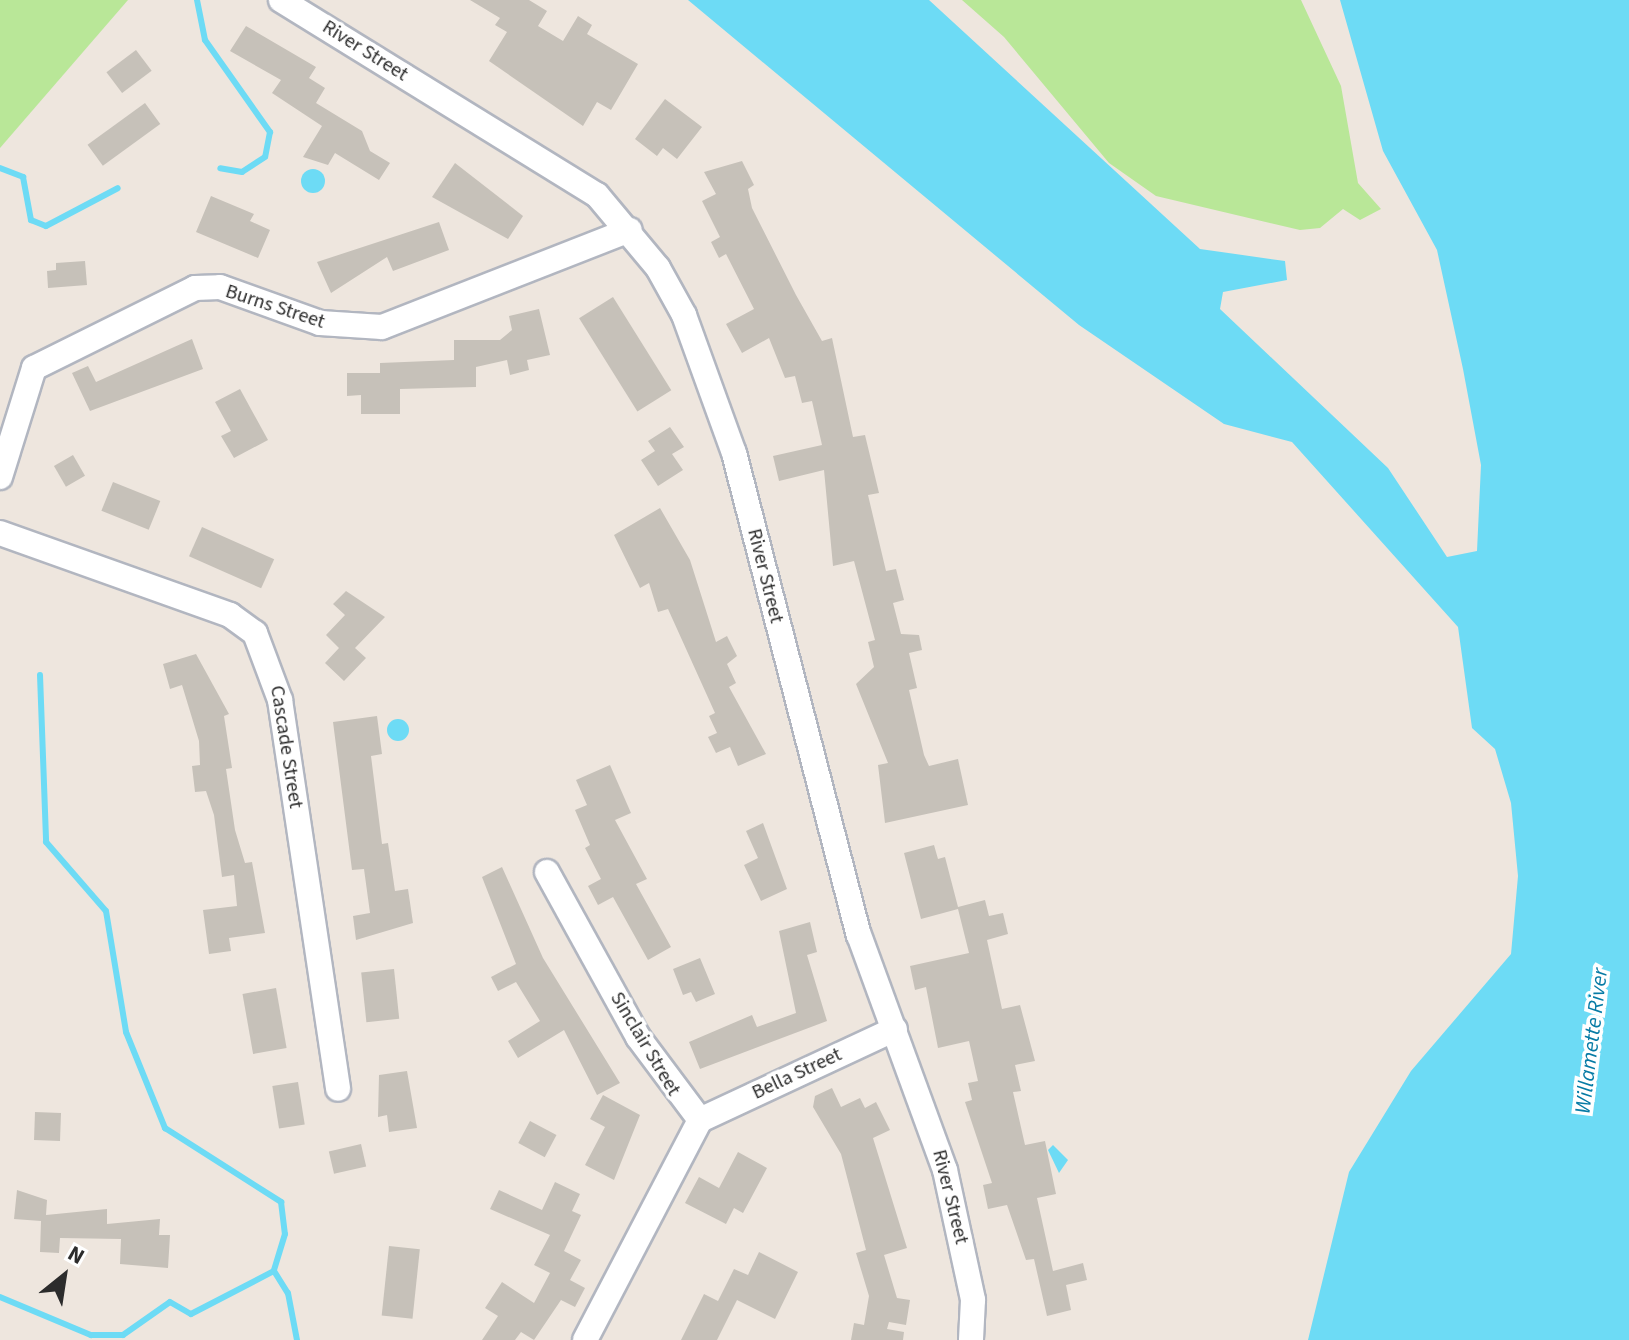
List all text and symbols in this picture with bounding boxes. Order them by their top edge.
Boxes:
street label: River Street [318,15,412,87]
street label: Burns Street [222,280,328,334]
street label: River Street [742,526,788,626]
street label: Cascade Street [264,684,308,810]
water label: Willamette River [1570,967,1614,1115]
street label: Sinclair Street [605,988,685,1100]
street label: Bella Street [748,1043,846,1105]
street label: River Street [927,1147,973,1247]
north arrow [24,1236,104,1316]
text: N [62,1238,90,1273]

